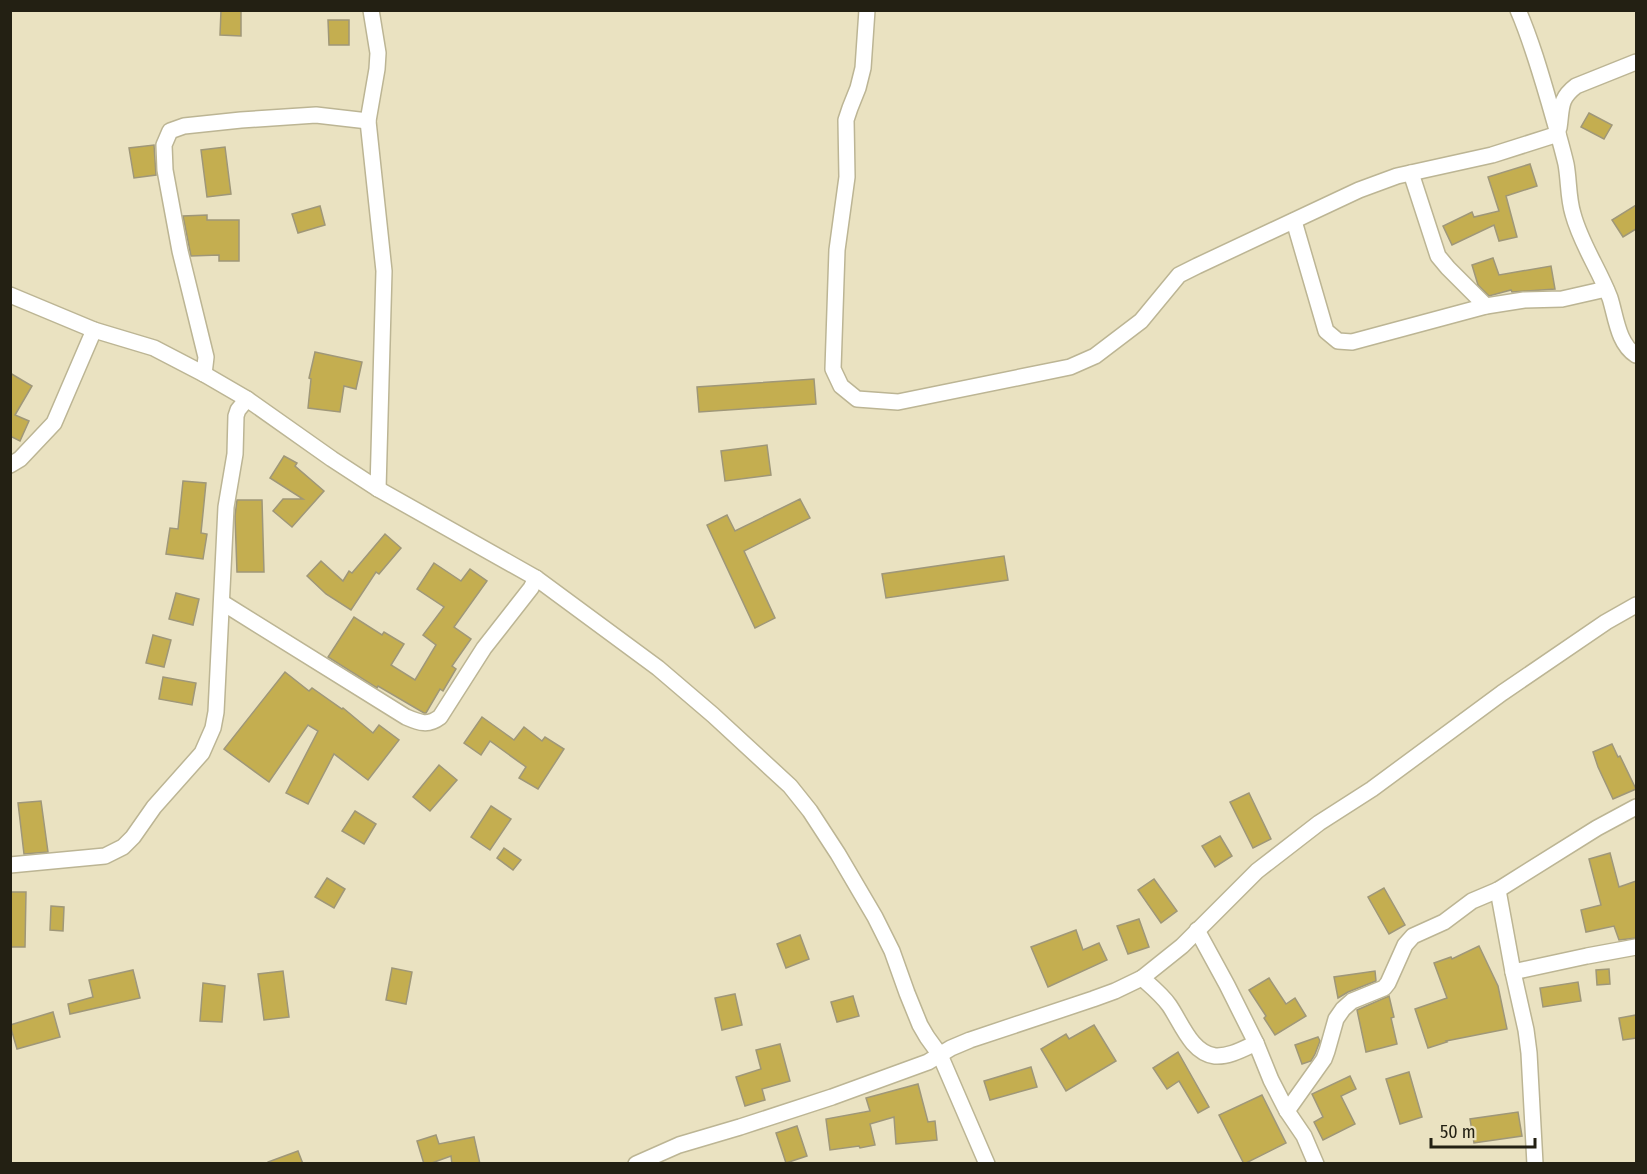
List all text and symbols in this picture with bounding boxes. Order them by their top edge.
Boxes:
scale bar [1431,1111,1534,1149]
text: 50 m [1440,1121,1476,1143]

